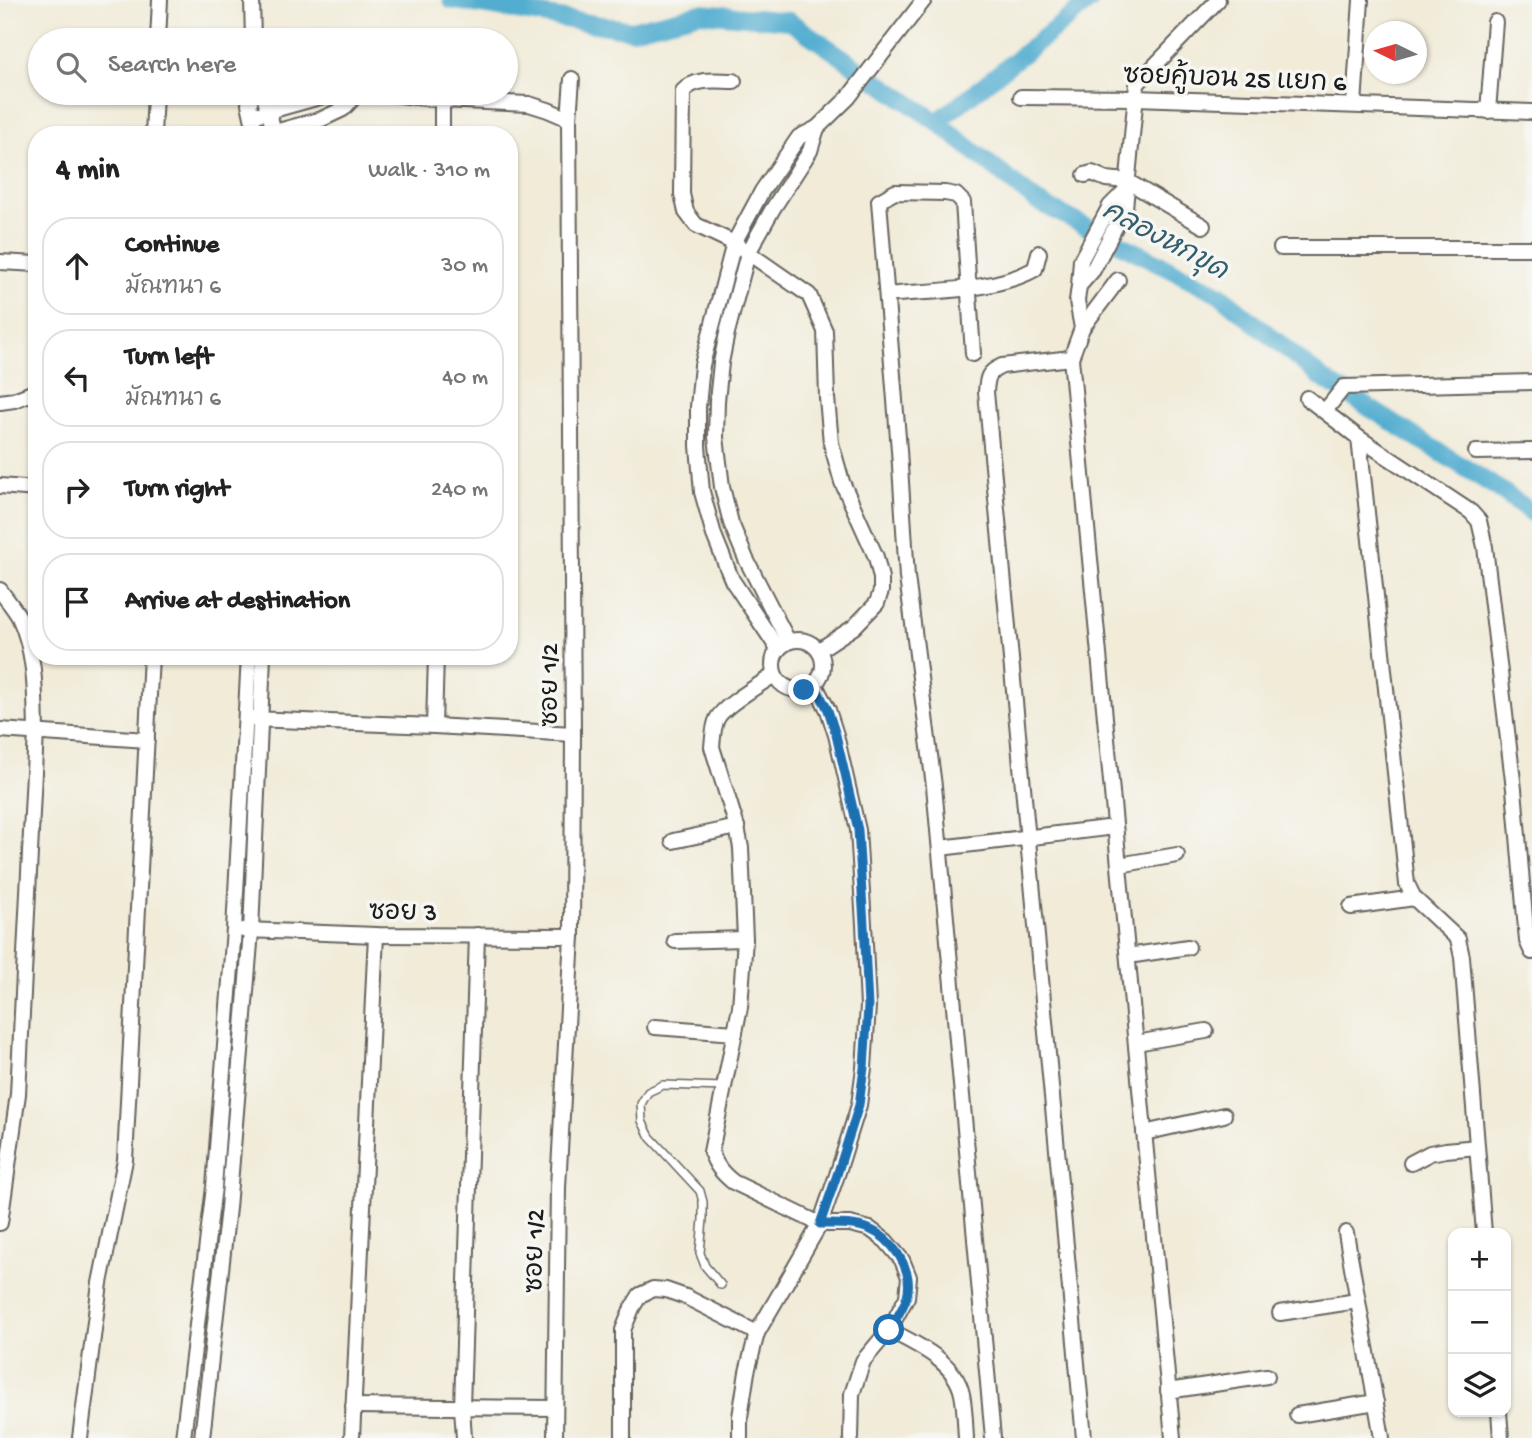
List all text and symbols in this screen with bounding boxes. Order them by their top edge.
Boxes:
north arrow [1364,21,1427,84]
search box [28,28,518,105]
icon: search [52,48,90,86]
text: Search here [108,51,236,82]
street label: ซอยคู้บอน 25 แยก 6 [1123,57,1348,101]
text: 4 min [56,154,119,189]
text: Walk · 310 m [368,158,490,185]
water label: คลองหกขุด [1096,195,1234,289]
text: Continue [125,231,219,262]
icon: ahead [58,247,96,285]
text: 30 m [441,253,488,280]
text: มัณฑนา 6 [125,275,221,302]
text: Turn left [125,343,213,374]
icon: left [58,359,96,397]
text: 40 m [442,365,488,392]
text: มัณฑนา 6 [125,387,221,414]
icon: right [58,471,96,509]
text: Turn right [125,475,229,506]
text: 240 m [431,477,488,504]
icon: arrive [58,583,96,621]
text: Arrive at destination [125,587,350,618]
street label: ซอย 1/2 [537,643,568,727]
route end [788,674,819,705]
street label: ซอย 3 [369,898,437,931]
street label: ซอย 1/2 [521,1209,554,1293]
map controls [1448,1228,1511,1417]
button: + [1448,1228,1511,1291]
button: − [1448,1291,1511,1354]
route start [873,1314,904,1345]
button: layers [1448,1354,1511,1417]

